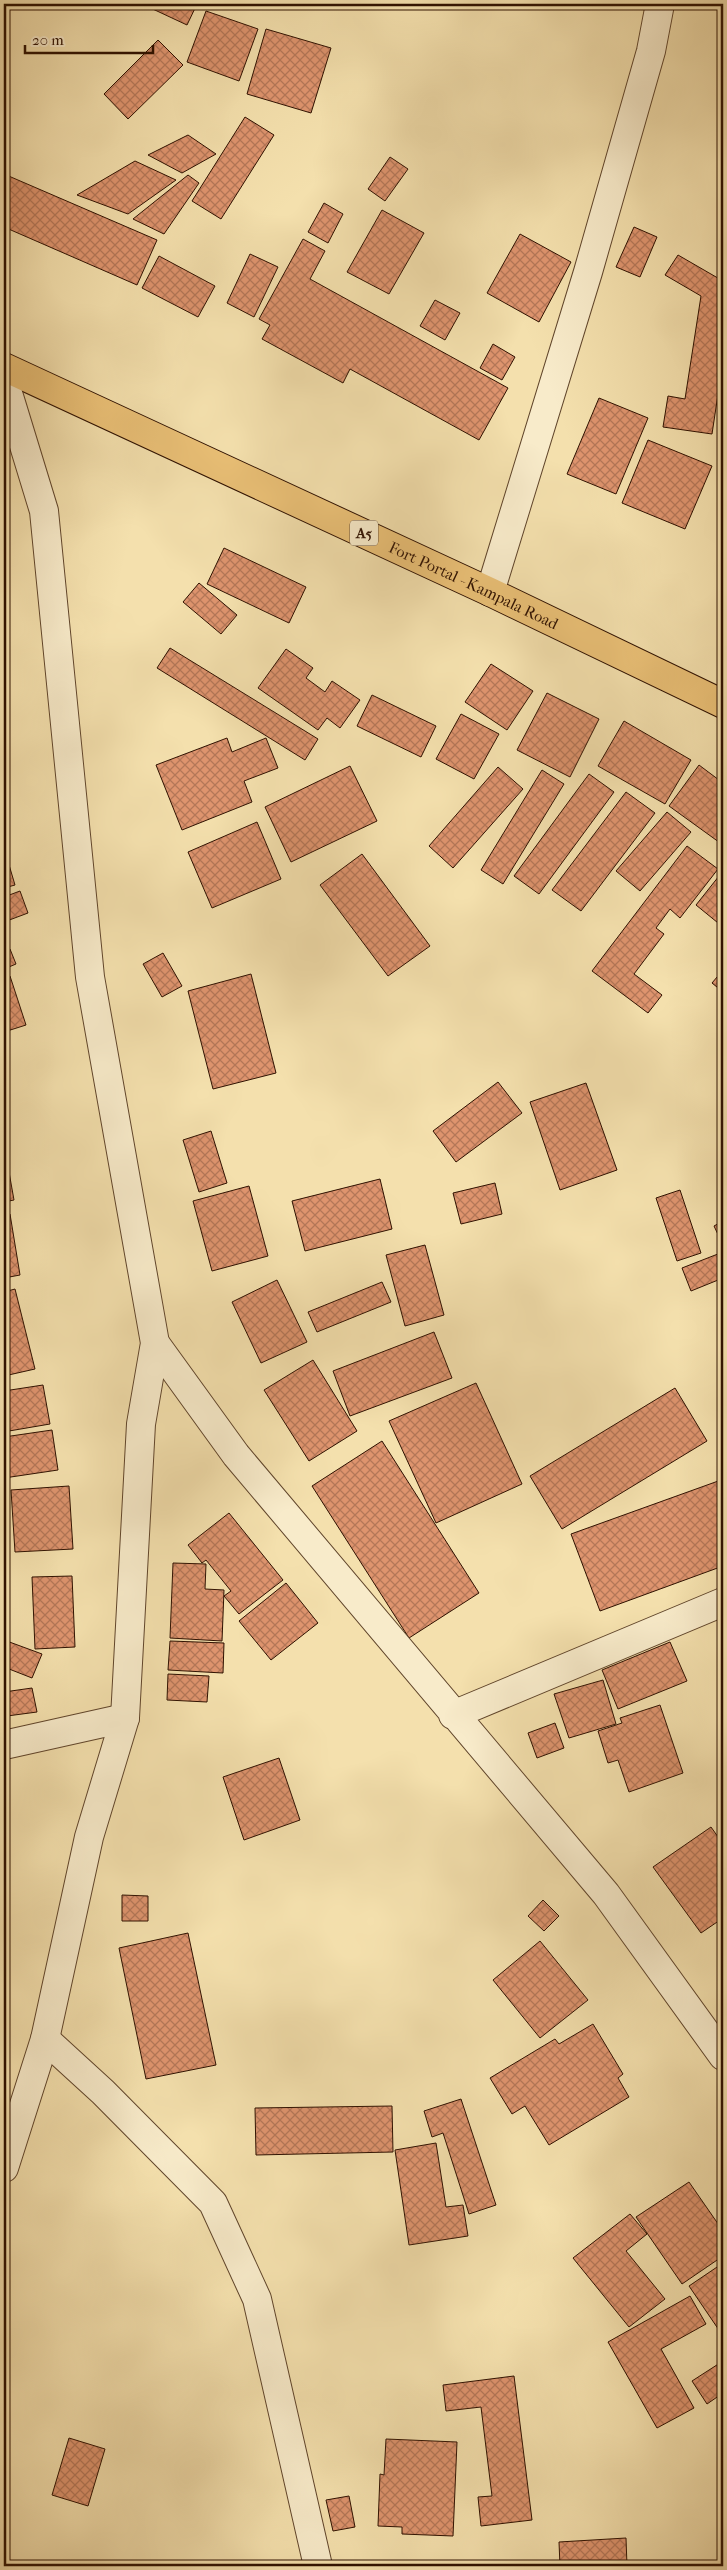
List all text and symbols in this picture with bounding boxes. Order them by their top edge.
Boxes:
scale bar [25,22,152,54]
text: 20 m [32,31,64,49]
road number: A5 [350,520,378,546]
street label: Fort Portal - Kampala Road [386,538,562,634]

